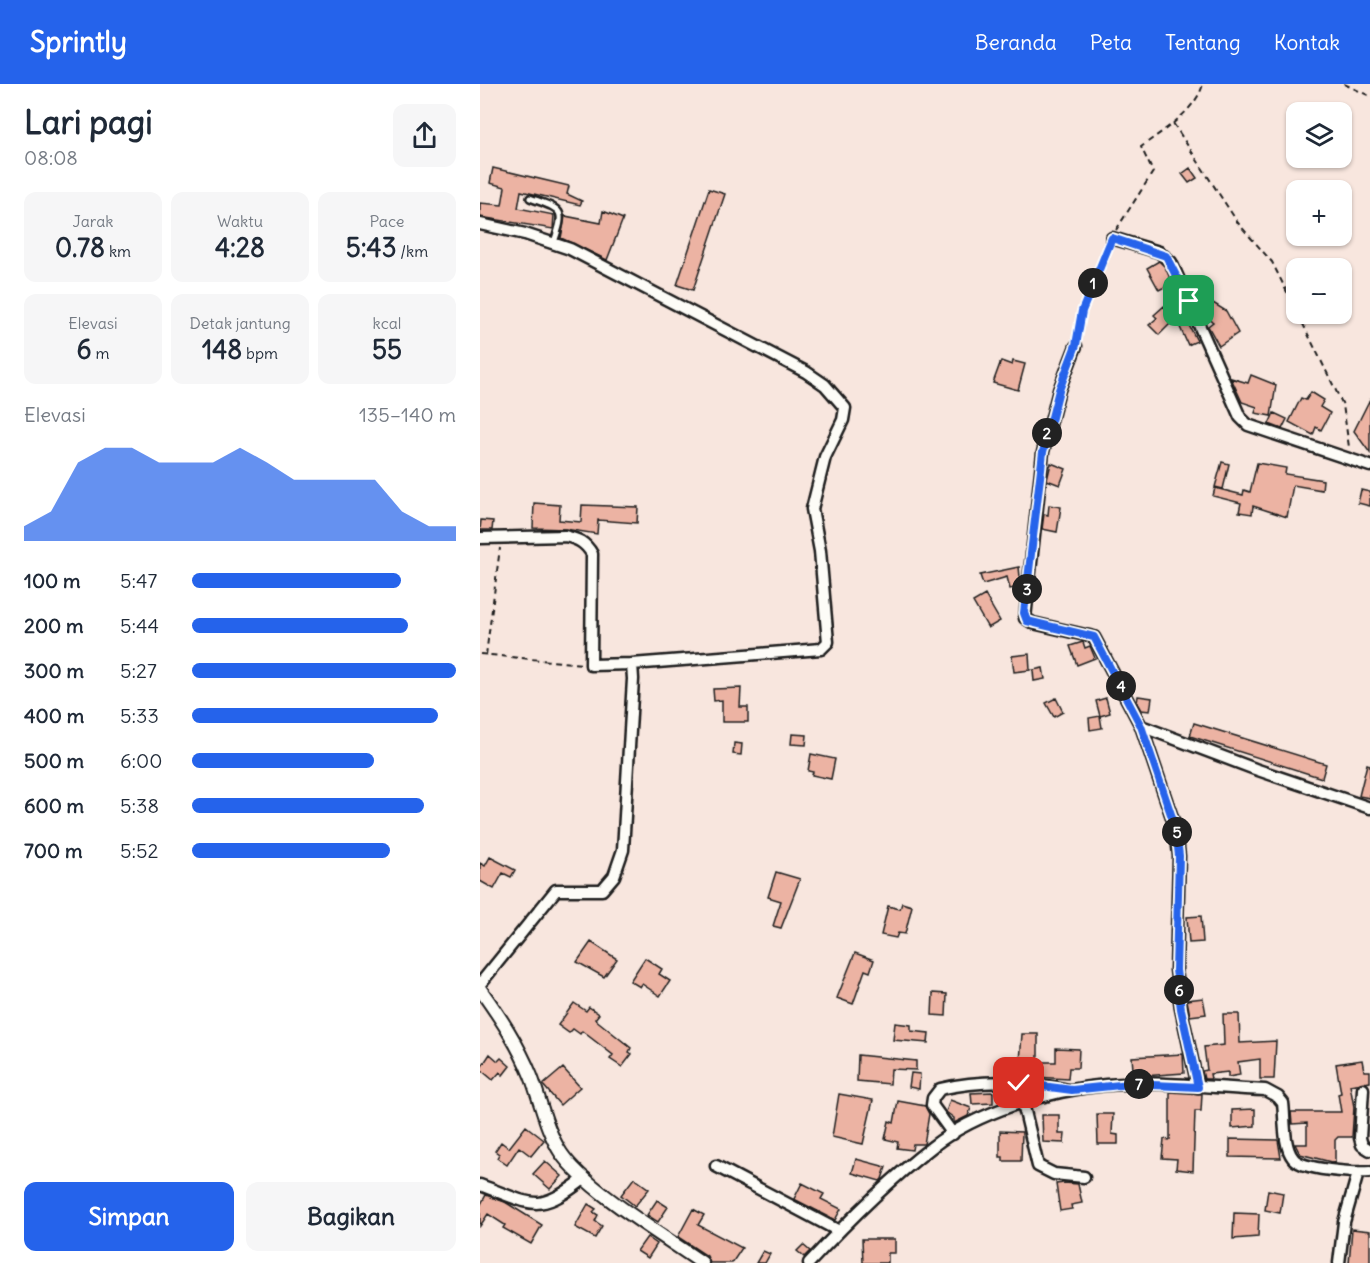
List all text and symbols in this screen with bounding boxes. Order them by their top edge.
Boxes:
text: Sprintly [30,24,127,60]
text: Beranda [975,29,1057,56]
text: Peta [1090,29,1132,56]
text: Tentang [1165,29,1241,56]
text: Kontak [1274,29,1340,56]
text: Lari pagi [24,101,153,143]
map controls [1286,102,1352,324]
button: layers [1286,102,1352,168]
button: share [393,104,456,167]
text: 08:08 [24,145,78,170]
button: + [1286,180,1352,246]
text: Jarak [73,211,113,231]
text: Waktu [217,211,263,231]
text: Pace [370,211,404,231]
text: 0.78 [55,231,105,264]
text: 4:28 [215,231,265,264]
text: 5:43 [346,231,396,264]
text: km [105,241,131,261]
text: /km [396,241,428,261]
button: − [1286,258,1352,324]
pin: 1 [1078,268,1108,298]
text: 1 [1090,273,1096,293]
pin [1163,275,1214,326]
icon: arrive [1172,284,1205,317]
text: Elevasi [68,313,118,333]
text: Detak jantung [189,313,291,333]
text: kcal [373,313,401,333]
text: 6 [77,333,92,366]
text: 148 [202,333,242,366]
text: 55 [372,333,402,366]
text: m [92,343,109,363]
text: bpm [242,343,278,363]
text: Elevasi [24,402,86,427]
text: 135–140 m [359,402,456,427]
pin: 2 [1032,418,1062,448]
text: 2 [1043,423,1051,443]
text: 100 m [24,568,81,593]
text: 5:47 [120,568,157,593]
pin: 3 [1012,574,1042,604]
text: 3 [1022,579,1032,599]
text: 200 m [24,613,84,638]
text: 5:44 [120,613,159,638]
text: 300 m [24,658,84,683]
text: 5:27 [120,658,157,683]
pin: 4 [1106,671,1136,701]
text: 4 [1116,676,1126,696]
text: 400 m [24,703,84,728]
text: 5:33 [120,703,159,728]
text: 500 m [24,748,84,773]
text: 6:00 [120,748,162,773]
text: 600 m [24,793,84,818]
text: 5:38 [120,793,159,818]
pin: 5 [1162,817,1192,847]
text: 5 [1172,822,1182,842]
text: 700 m [24,838,82,863]
text: 5:52 [120,838,158,863]
pin: 6 [1164,975,1194,1005]
text: 6 [1174,980,1184,1000]
pin [993,1057,1044,1108]
icon: check [1002,1066,1035,1099]
pin: 7 [1124,1069,1154,1099]
text: 7 [1135,1074,1143,1094]
button: Simpan [24,1182,234,1251]
button: Bagikan [246,1182,456,1251]

